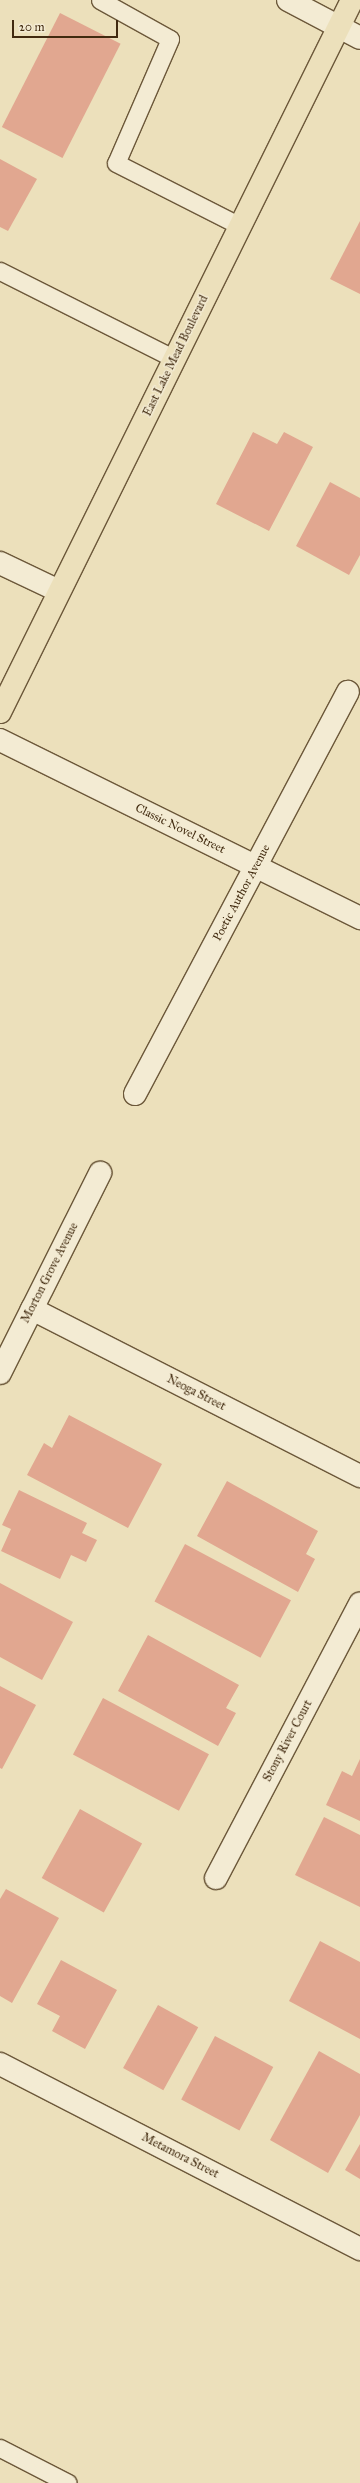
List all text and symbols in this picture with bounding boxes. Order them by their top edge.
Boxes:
scale bar [14,12,120,38]
text: 20 m [19,20,45,34]
street label: East Lake Mead Boulevard [140,293,212,419]
street label: Classic Novel Street [133,801,227,857]
street label: Poetic Author Avenue [210,842,274,944]
street label: Morton Grove Avenue [18,1220,82,1326]
street label: Neoga Street [164,1372,228,1414]
street label: Stony River Court [260,1698,316,1784]
street label: Metamora Street [139,2130,221,2182]

